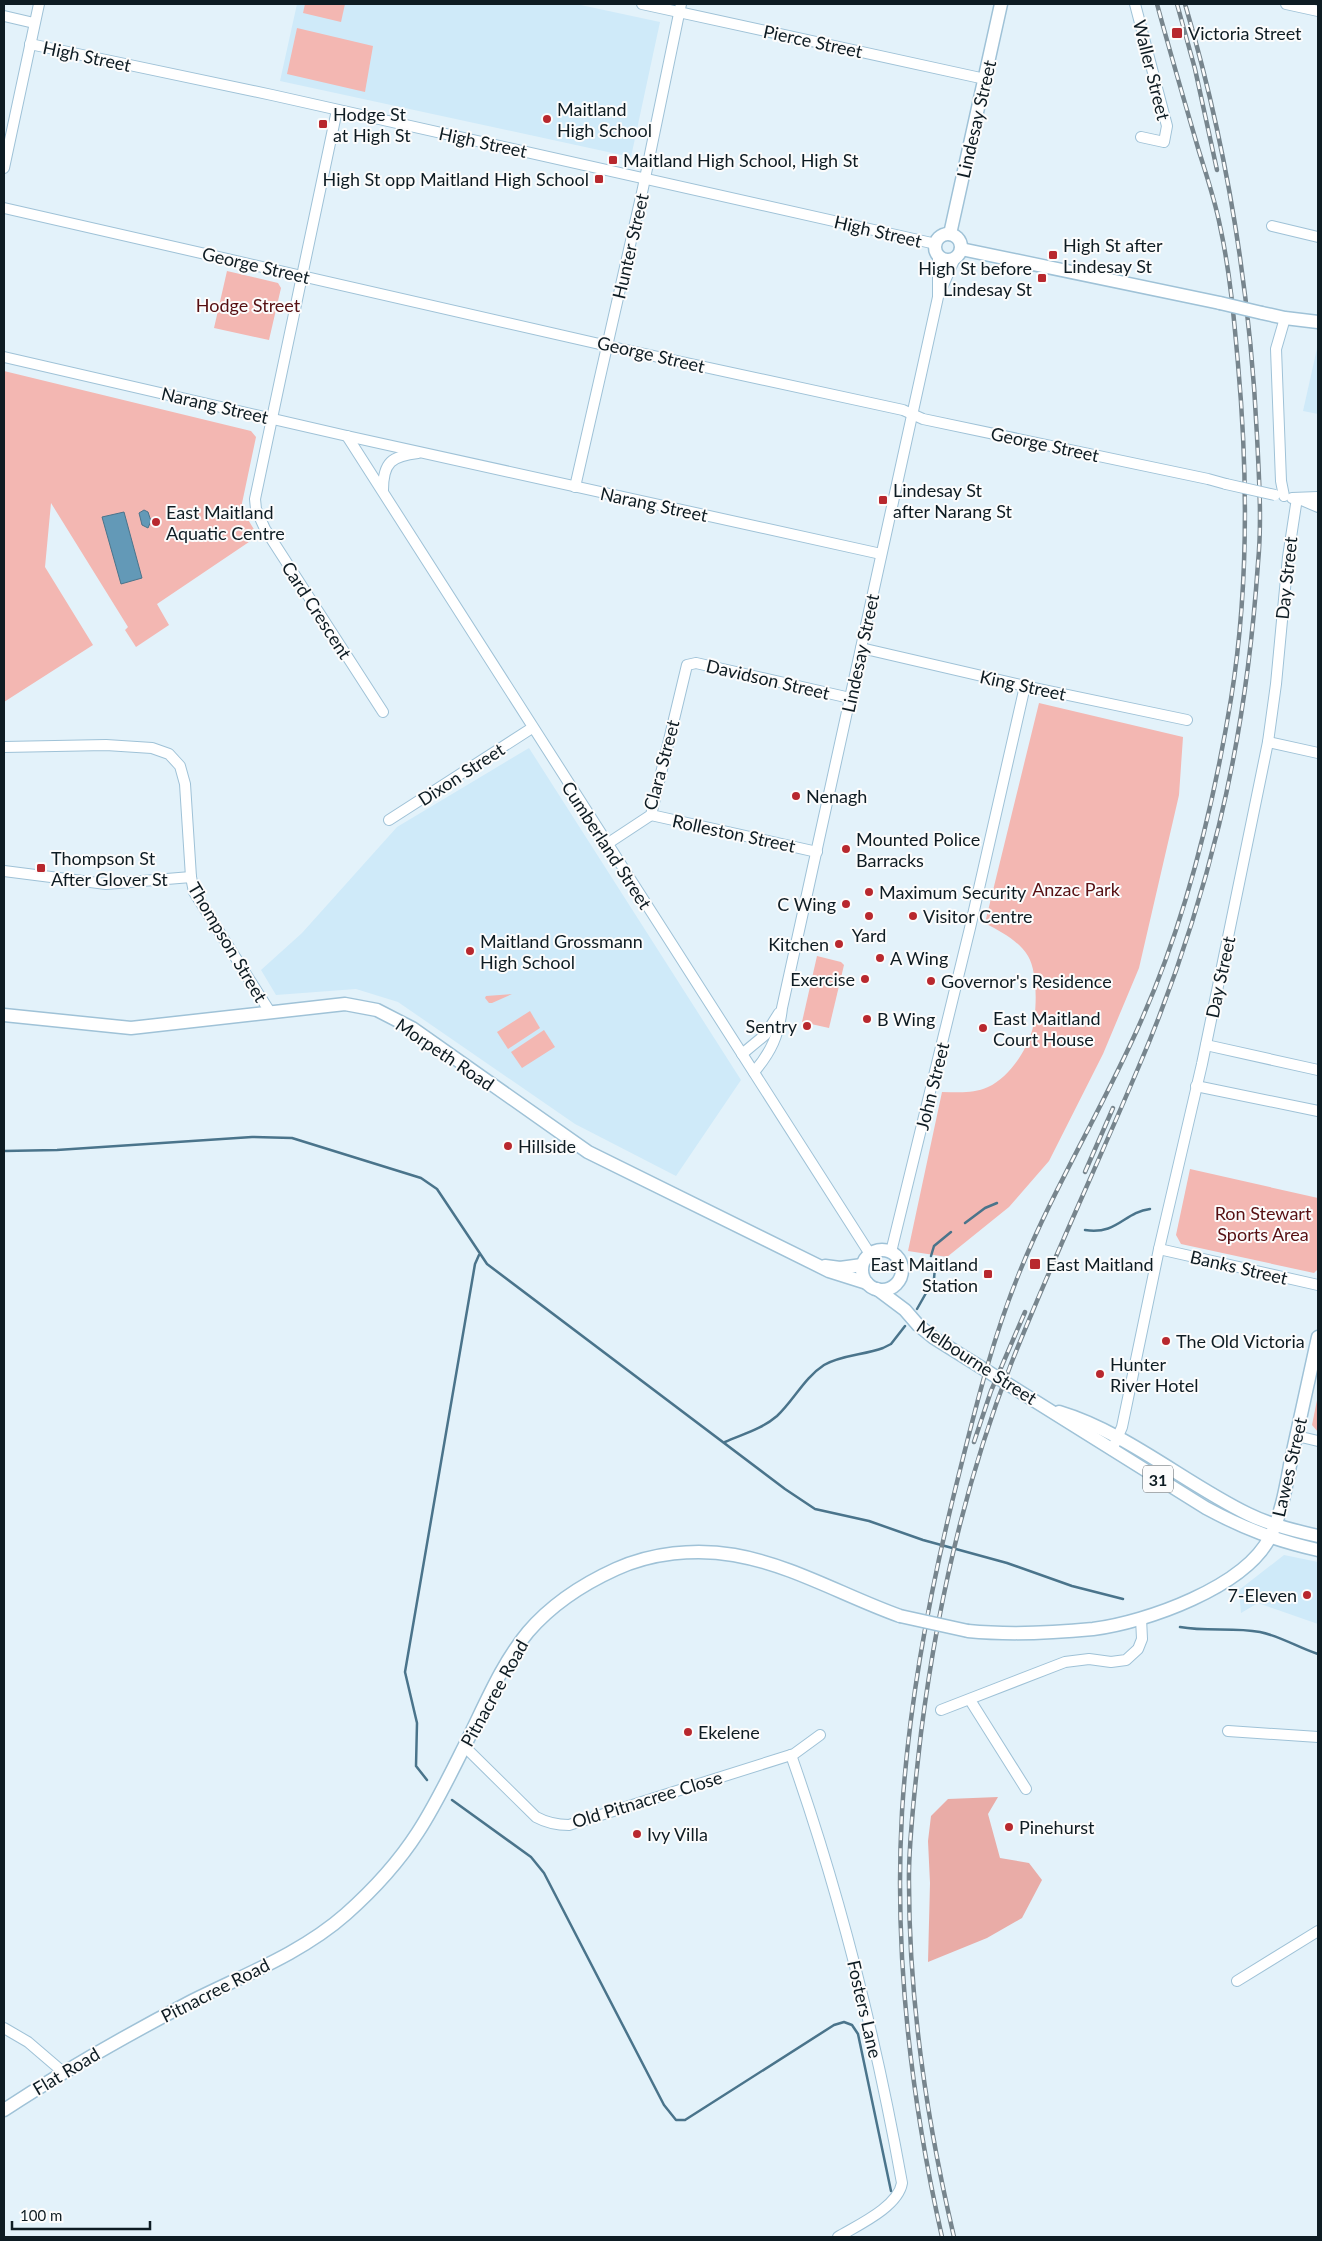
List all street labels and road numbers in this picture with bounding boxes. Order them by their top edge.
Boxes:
street label: Waller Street [1129,17,1175,123]
street label: Pierce Street [761,20,865,62]
street label: High Street [41,36,134,76]
street label: Lindesay Street [952,57,1000,180]
street label: High Street [437,122,530,162]
street label: Hunter Street [607,191,653,301]
street label: High Street [832,210,925,252]
street label: George Street [200,242,313,288]
street label: George Street [595,331,708,377]
street label: Narang Street [159,382,271,428]
street label: George Street [989,422,1102,466]
street label: Narang Street [598,482,710,526]
street label: Day Street [1271,535,1301,620]
street label: Card Crescent [277,557,357,663]
street label: Lindesay Street [837,591,883,714]
street label: Davidson Street [704,654,832,704]
street label: King Street [978,665,1069,705]
street label: Clara Street [638,717,684,813]
street label: Dixon Street [414,738,509,810]
street label: Cumberland Street [557,777,657,914]
street label: Rolleston Street [670,809,798,857]
street label: Thompson Street [184,878,273,1006]
street label: Day Street [1201,934,1240,1020]
street label: Morpeth Road [392,1013,498,1095]
street label: John Street [910,1039,954,1132]
street label: Banks Street [1188,1245,1290,1289]
street label: Melbourne Street [913,1315,1042,1409]
street label: Lawes Street [1267,1415,1311,1519]
road number: 31 [1143,1466,1173,1492]
street label: Pitnacree Road [456,1636,532,1750]
street label: Old Pitnacree Close [569,1766,725,1832]
street label: Pitnacree Road [157,1953,273,2027]
street label: Fosters Lane [843,1958,887,2060]
street label: Flat Road [29,2042,103,2100]

